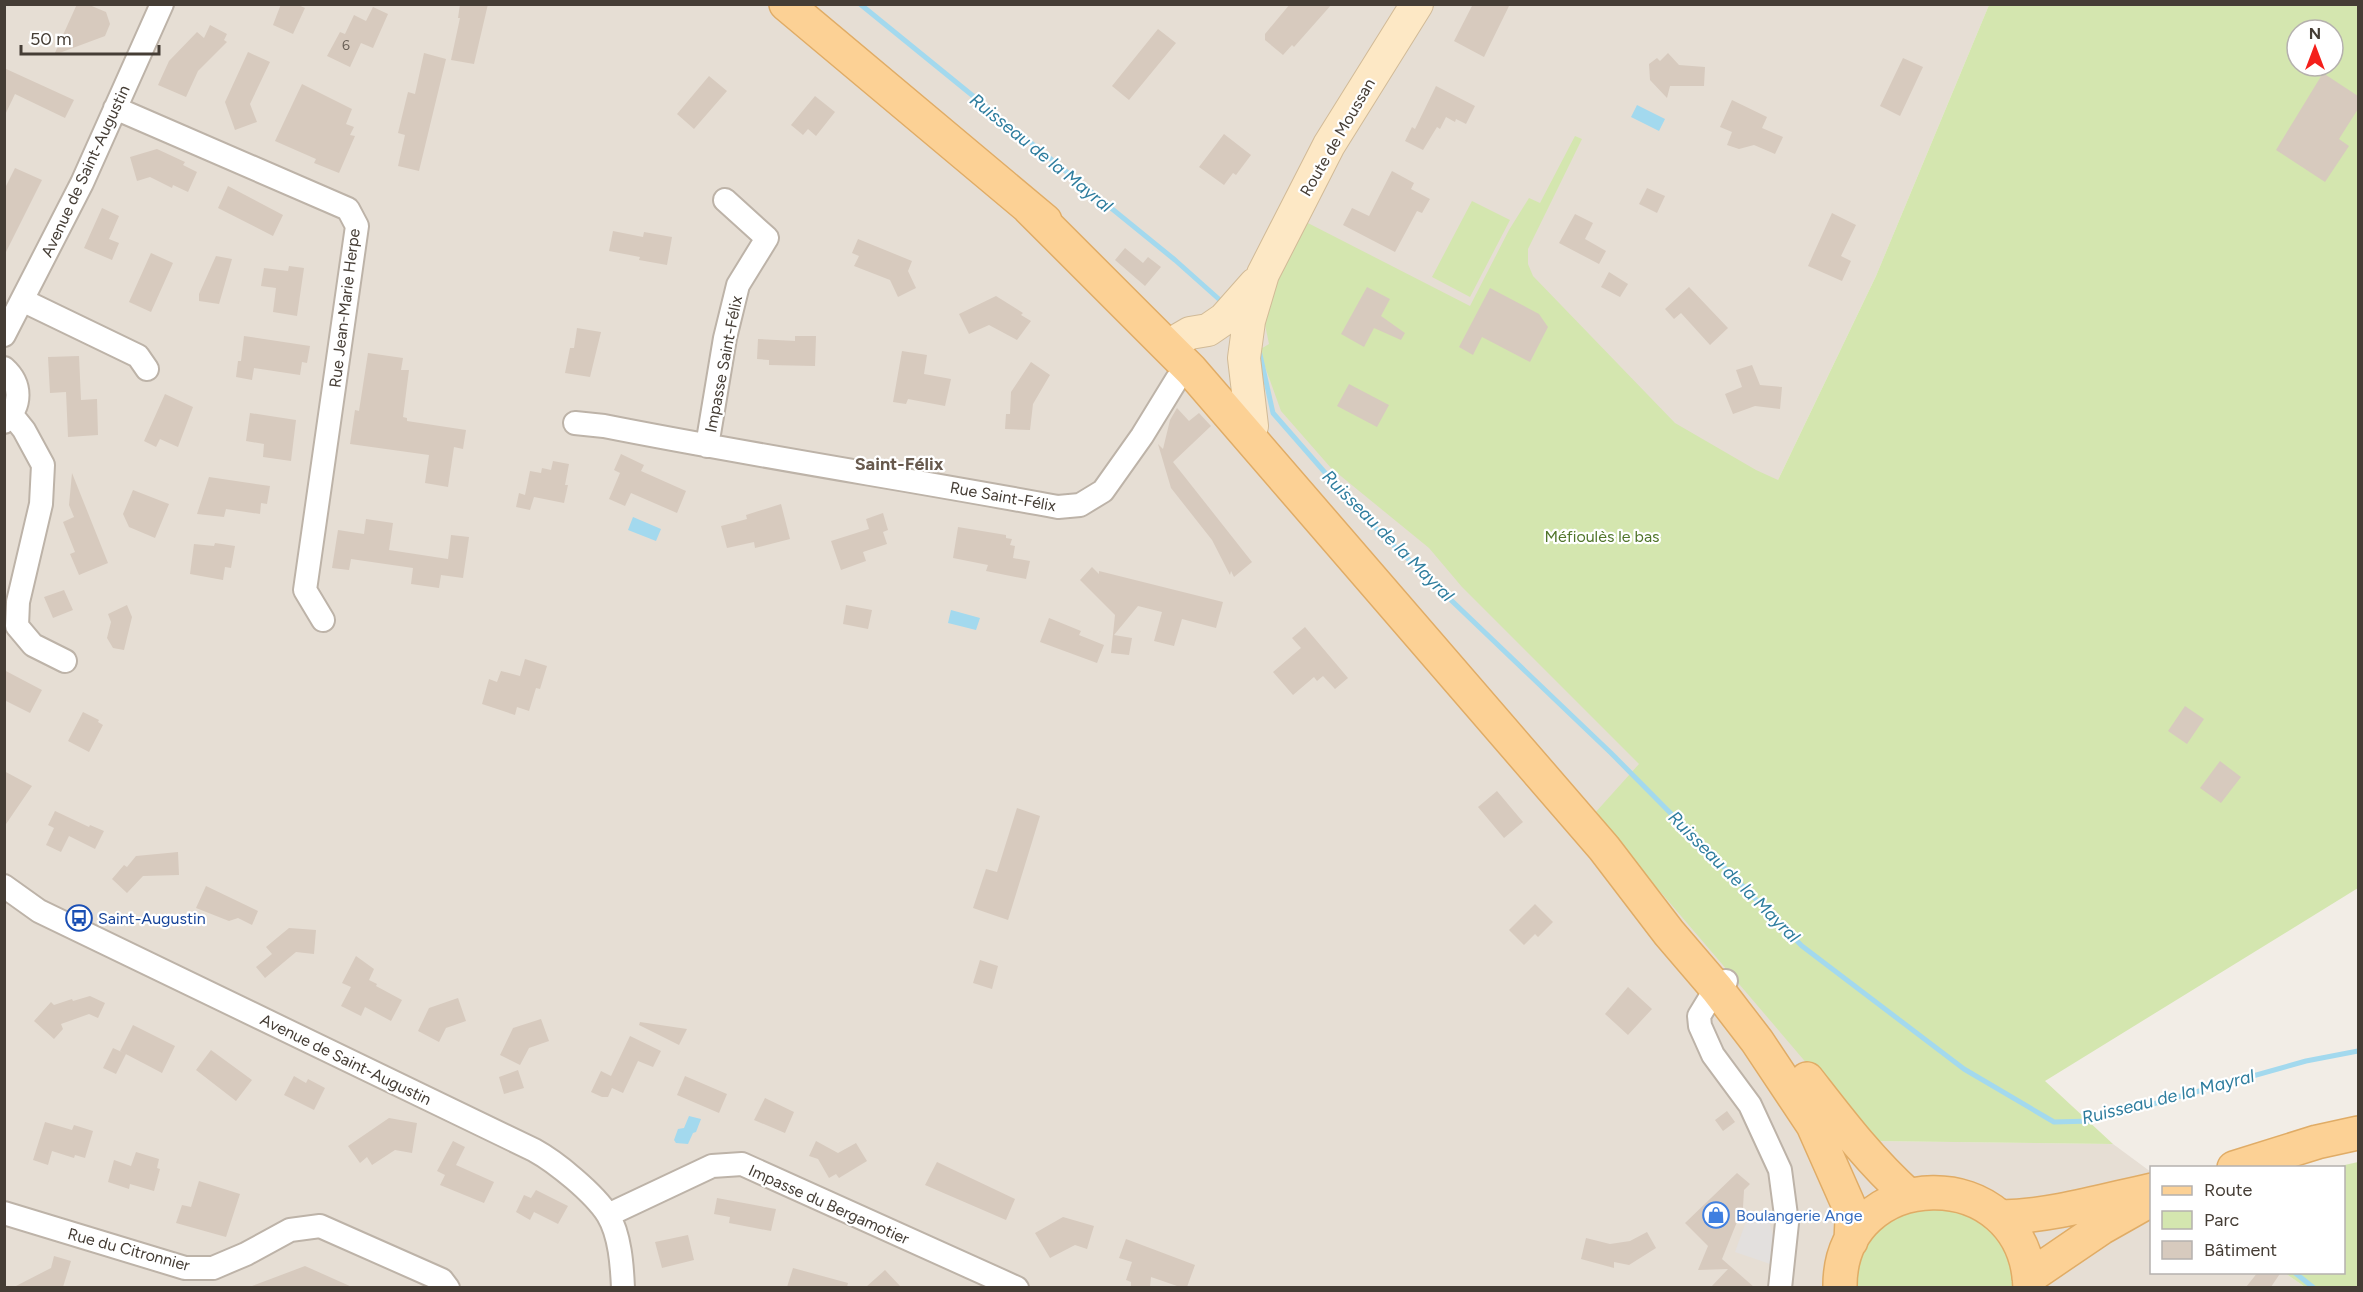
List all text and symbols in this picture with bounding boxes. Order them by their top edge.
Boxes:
scale bar [21,18,159,56]
north arrow [2285,18,2345,78]
text: N [2309,24,2321,43]
text: 50 m [30,28,72,50]
house number: 6 [342,37,350,54]
street label: Route de Moussan [1296,75,1379,199]
street label: Avenue de Saint-Augustin [37,82,134,260]
water label: Ruisseau de la Mayral [965,89,1118,218]
street label: Rue Jean-Marie Herpe [325,227,364,389]
street label: Impasse Saint-Félix [701,294,746,434]
district label: Saint-Félix [855,453,944,475]
water label: Ruisseau de la Mayral [1318,466,1459,607]
street label: Rue Saint-Félix [948,478,1058,515]
park label: Méfioulès le bas [1545,527,1660,546]
water label: Ruisseau de la Mayral [1664,807,1805,948]
bus stop icon: Saint-Augustin [64,903,94,933]
place label: Saint-Augustin [98,909,206,928]
street label: Avenue de Saint-Augustin [257,1010,434,1109]
water label: Ruisseau de la Mayral [2079,1065,2258,1129]
street label: Impasse du Bergamotier [746,1160,913,1249]
legend [2150,1166,2345,1274]
text: Route [2204,1179,2253,1201]
shop icon: Boulangerie Ange [1701,1200,1731,1230]
place label: Boulangerie Ange [1736,1206,1863,1225]
text: Parc [2204,1209,2240,1231]
street label: Rue du Citronnier [66,1224,193,1275]
text: Bâtiment [2204,1239,2277,1261]

